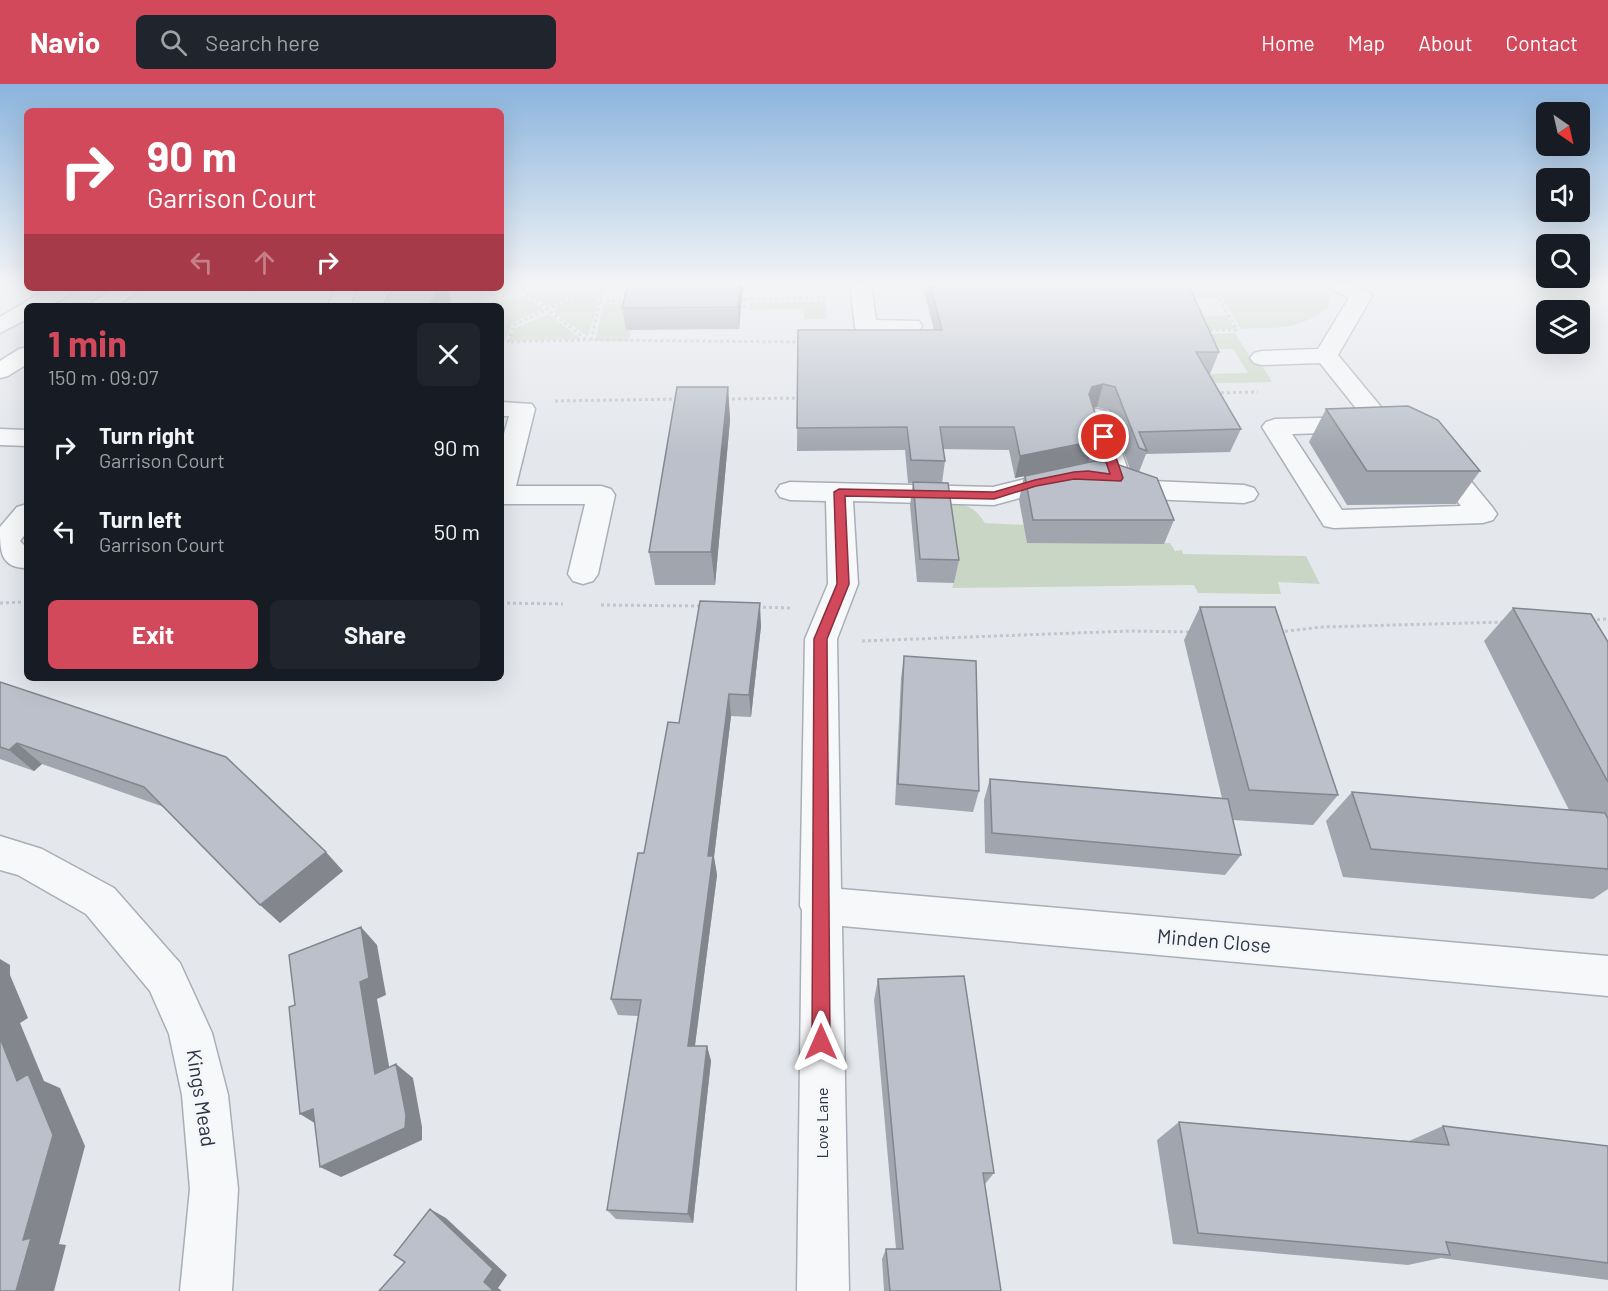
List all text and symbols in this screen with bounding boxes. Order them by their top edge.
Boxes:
search box [136,15,556,69]
text: Navio [30,25,100,59]
icon: search [157,26,190,59]
text: Search here [205,29,320,55]
text: Home [1261,30,1315,55]
text: Map [1348,30,1385,55]
text: About [1418,30,1473,55]
text: Contact [1506,30,1578,55]
north arrow [1536,102,1590,156]
map controls [1536,102,1590,354]
text: 90 m [147,130,237,180]
icon: right [48,132,126,210]
button: sound [1536,168,1590,222]
text: Garrison Court [147,181,317,213]
button: search [1536,234,1590,288]
icon: left [185,246,218,279]
icon: ahead [248,246,281,279]
icon: right [311,246,344,279]
button: layers [1536,300,1590,354]
text: 1 min [48,321,127,364]
button: close [417,323,480,386]
text: 150 m · 09:07 [48,365,159,389]
pin [1078,411,1129,462]
icon: arrive [1087,420,1120,453]
text: Turn right [99,422,194,448]
icon: right [48,431,81,464]
text: 90 m [434,434,480,460]
text: Garrison Court [99,448,225,472]
text: Turn left [99,506,182,532]
icon: left [48,515,81,548]
text: 50 m [434,518,480,544]
text: Garrison Court [99,532,225,556]
button: Exit [48,600,258,669]
button: Share [270,600,480,669]
street label: Minden Close [1156,923,1272,957]
position arrow [789,1010,853,1074]
street label: Kings Mead [182,1047,222,1148]
street label: Love Lane [812,1088,831,1158]

